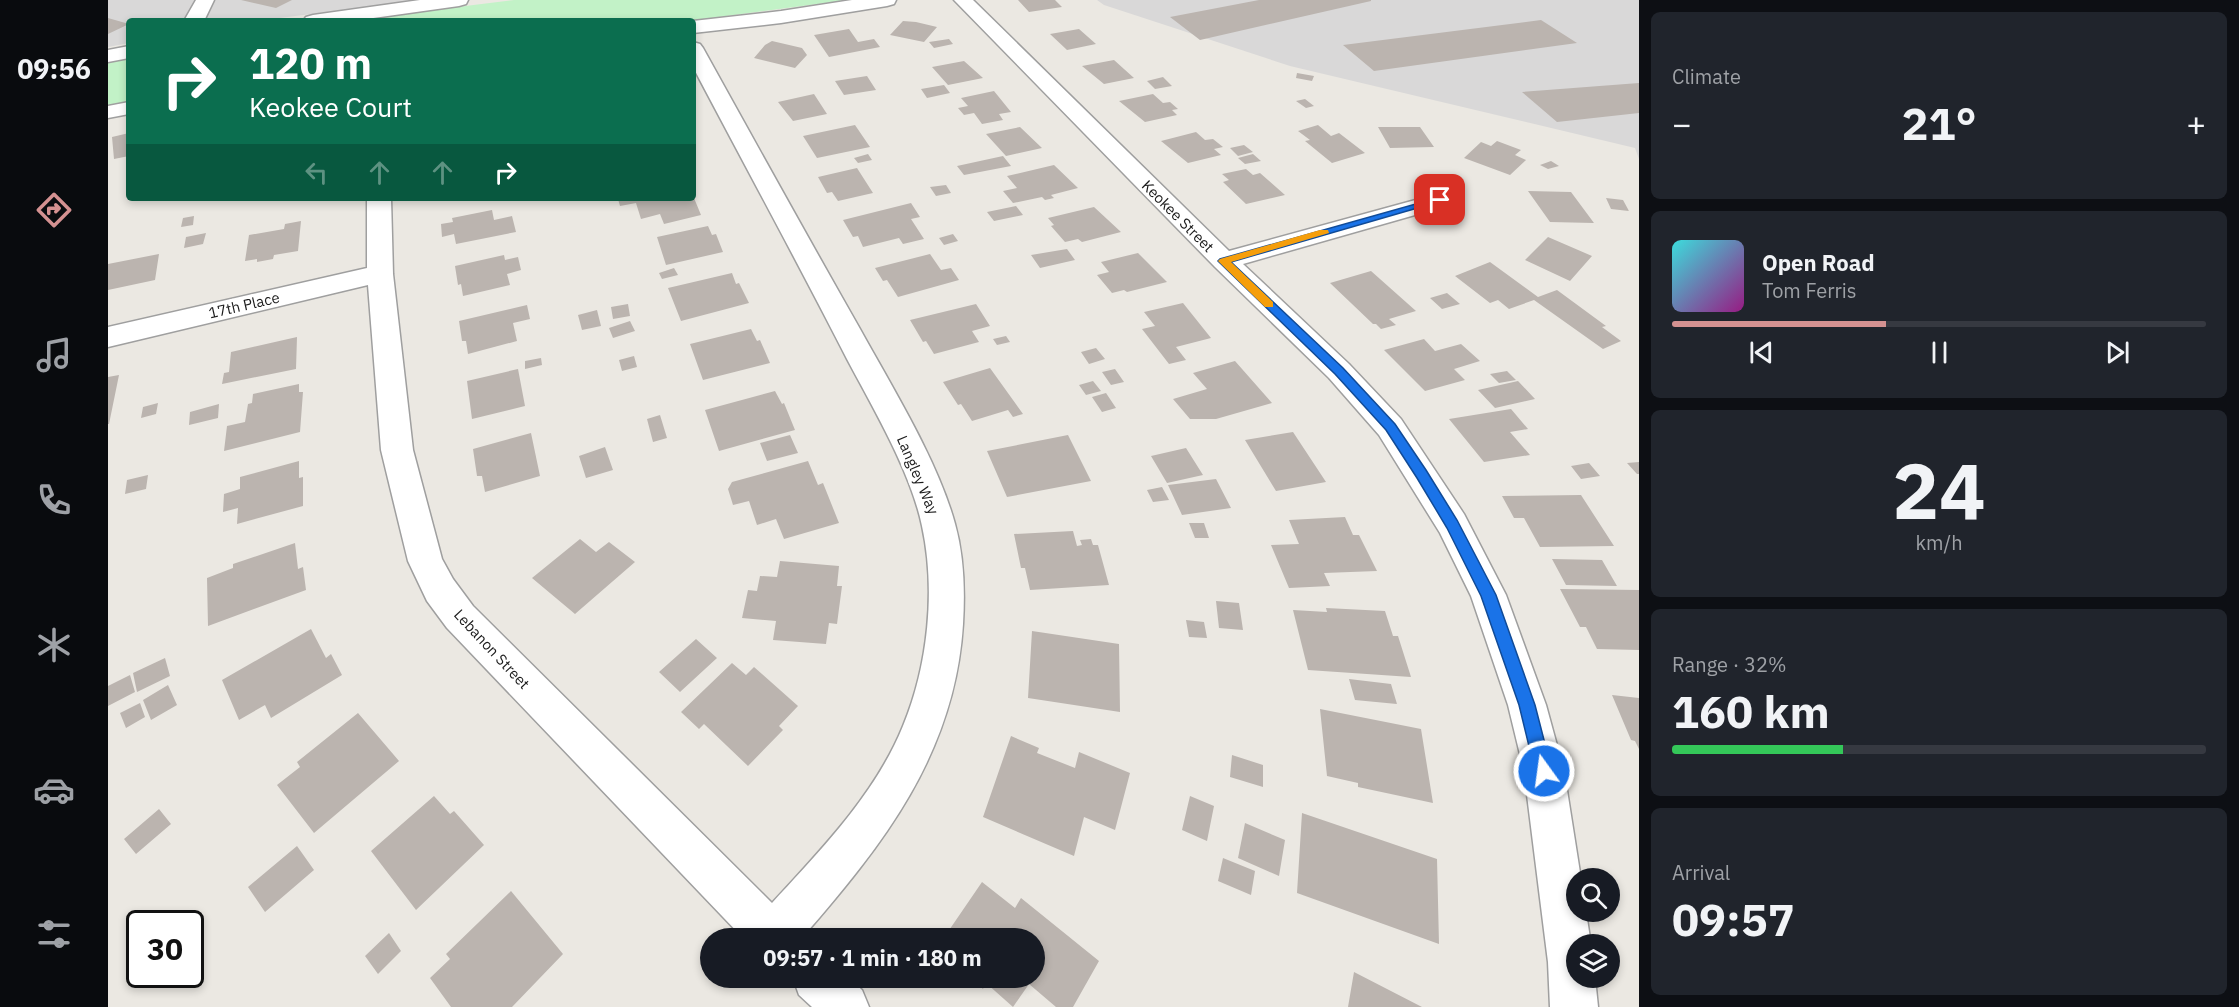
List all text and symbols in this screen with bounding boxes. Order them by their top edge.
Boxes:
text: 120 m [249,36,372,91]
icon: right [150,42,228,120]
text: 09:56 [17,51,91,86]
text: Climate [1672,63,1741,90]
text: Keokee Court [249,89,412,124]
text: 21° [1901,94,1977,152]
text: − [1672,102,1692,145]
text: + [2186,102,2206,145]
icon: left [300,156,333,189]
icon: ahead [363,156,396,189]
icon: ahead [426,156,459,189]
icon: right [489,156,522,189]
pin [1414,174,1465,225]
street label: Keokee Street [1138,176,1218,256]
icon: arrive [1423,183,1456,216]
icon: directions [33,189,75,231]
text: Open Road [1762,248,1875,277]
text: Tom Ferris [1762,277,1857,304]
street label: 17th Place [207,288,281,322]
icon: music [33,334,75,376]
icon: previous [1745,336,1778,369]
icon: pause [1923,336,1956,369]
icon: next [2101,336,2134,369]
street label: Langley Way [893,433,943,518]
text: 24 [1892,439,1986,540]
icon: phone [33,479,75,521]
text: km/h [1915,529,1963,556]
street label: Lebanon Street [450,605,534,693]
icon: climate [33,624,75,666]
text: Range · 32% [1672,651,1787,678]
text: 160 km [1672,682,1830,740]
position arrow [1512,739,1576,803]
icon: car [33,769,75,811]
text: Arrival [1672,859,1730,886]
map controls [1566,868,1620,988]
button: search [1566,868,1620,922]
text: 09:57 [1672,890,1795,948]
speed limit sign: 30 [126,910,204,988]
icon: filters [33,913,75,955]
button: layers [1566,934,1620,988]
text: 09:57 · 1 min · 180 m [763,943,982,972]

